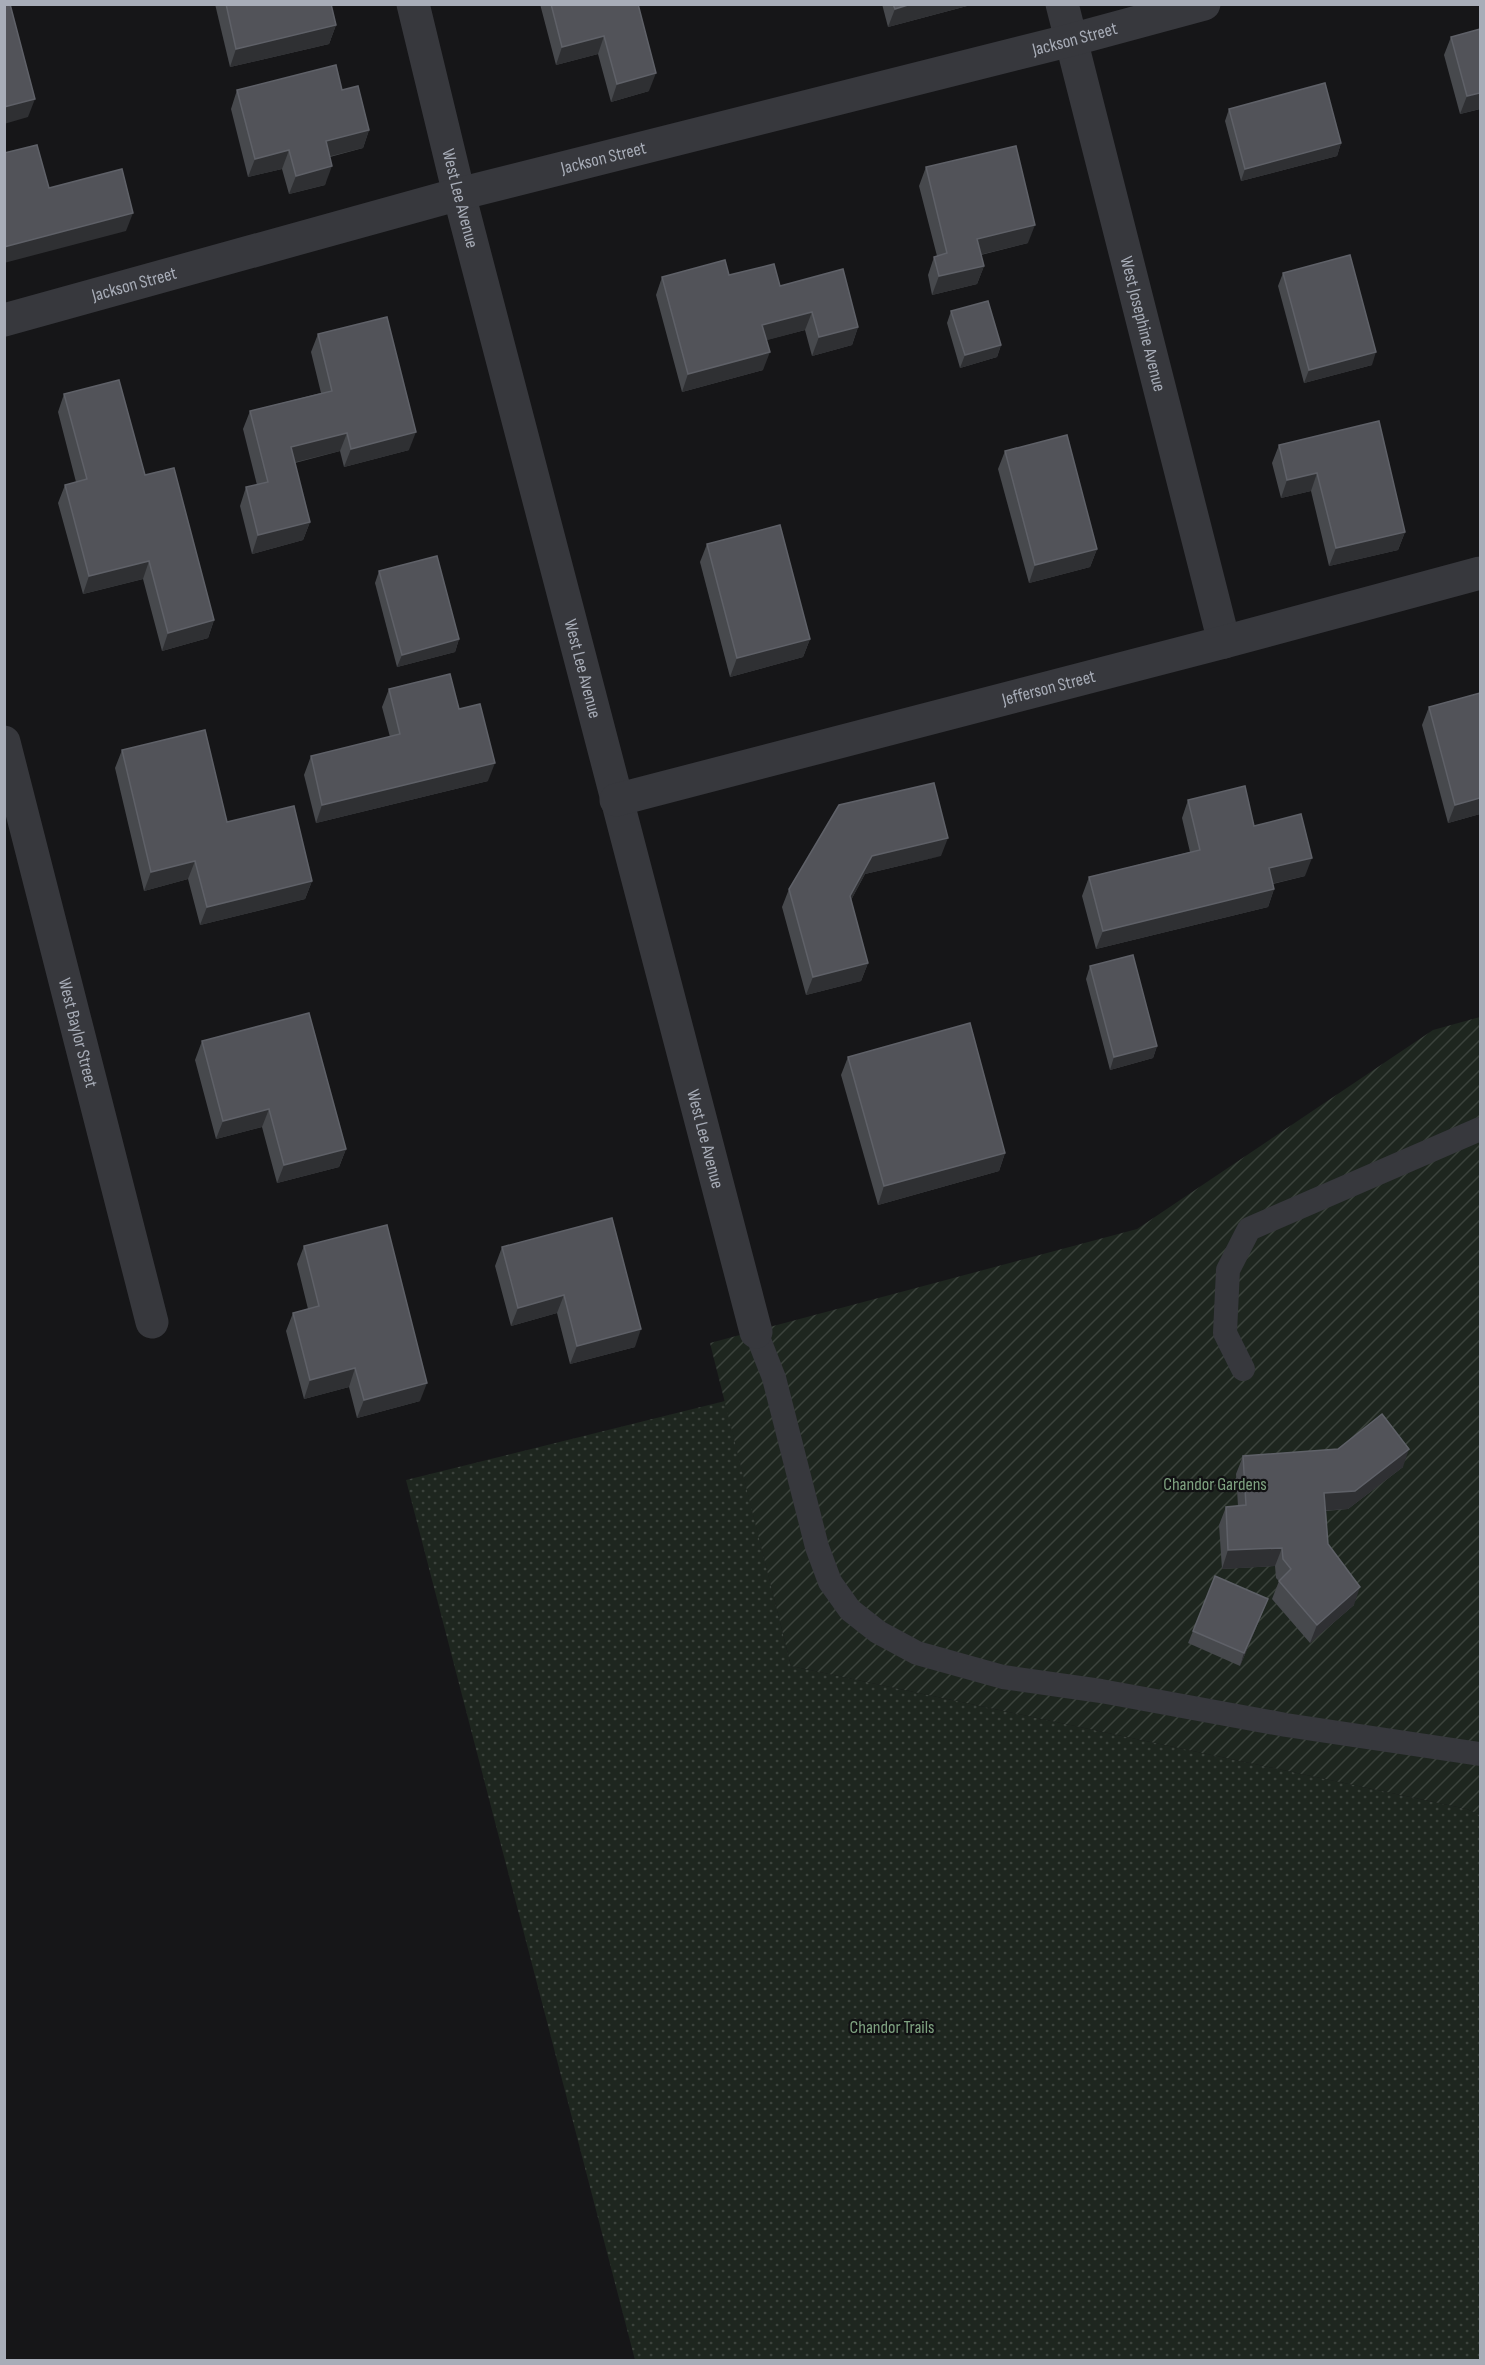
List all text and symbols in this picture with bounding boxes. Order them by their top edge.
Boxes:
street label: Jackson Street [1029,18,1120,61]
street label: Jackson Street [558,137,649,179]
street label: West Lee Avenue [437,147,483,250]
street label: West Josephine Avenue [1115,254,1170,394]
street label: Jackson Street [89,263,179,306]
street label: West Lee Avenue [559,617,605,720]
street label: Jefferson Street [999,666,1098,710]
street label: West Baylor Street [54,976,102,1090]
street label: West Lee Avenue [682,1087,728,1191]
park label: Chandor Gardens [1163,1474,1267,1495]
park label: Chandor Trails [849,2017,935,2038]

